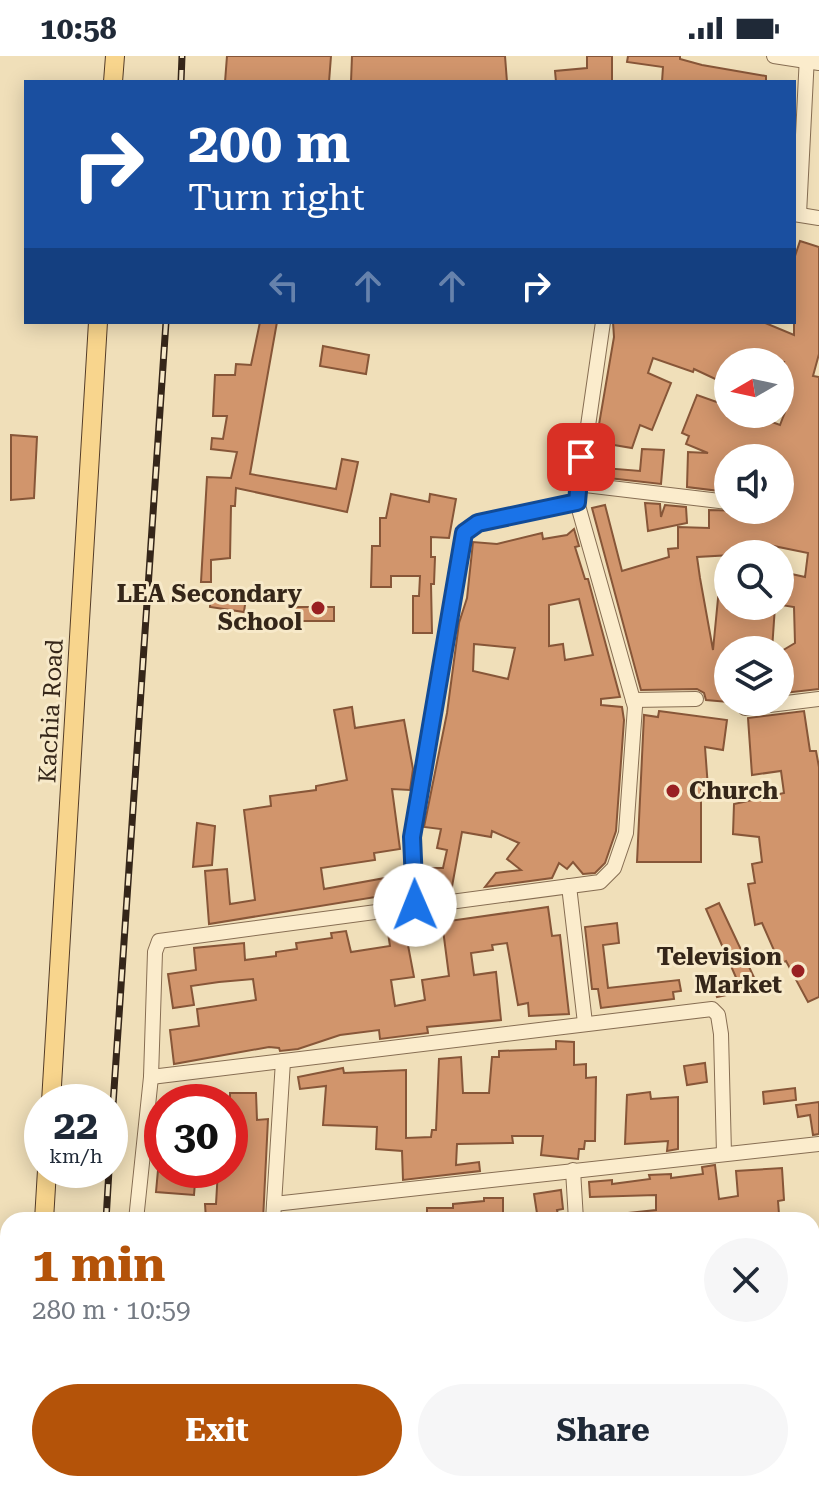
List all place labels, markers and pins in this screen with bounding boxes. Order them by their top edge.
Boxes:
pin [547,423,615,491]
place label: LEA Secondary School [117,580,302,636]
marker: LEA Secondary School [309,599,327,617]
place label: Church [689,777,778,805]
marker: Church [664,782,682,800]
place label: Television Market [657,943,782,999]
marker: Television Market [789,962,807,980]

